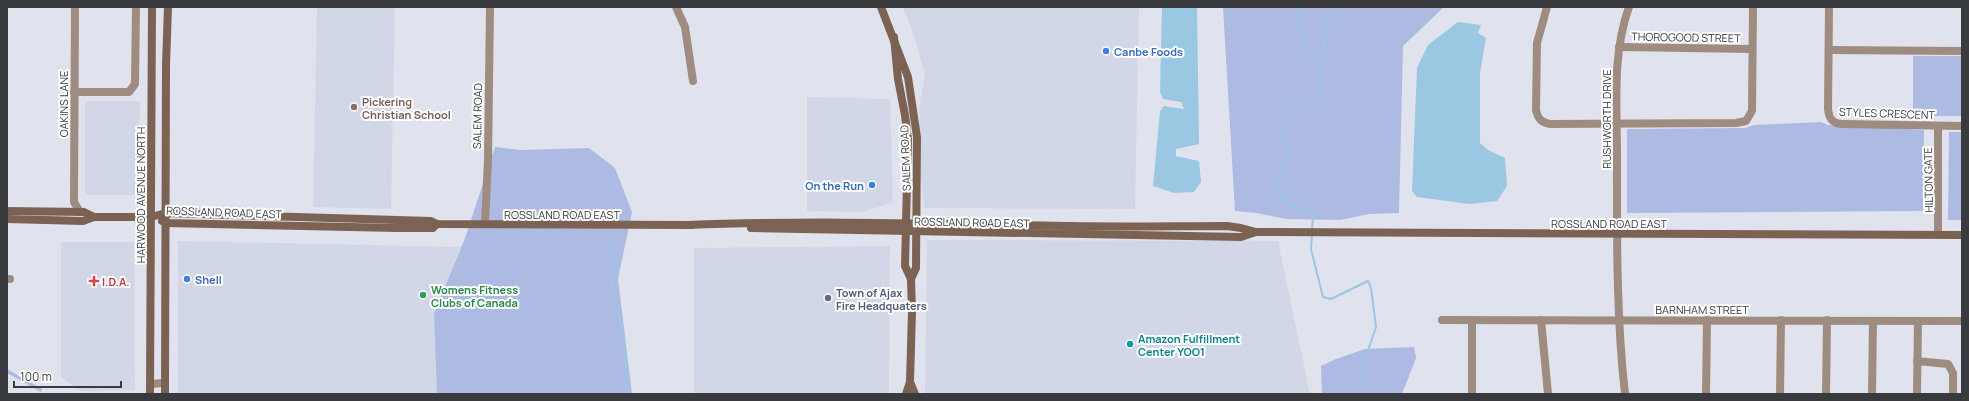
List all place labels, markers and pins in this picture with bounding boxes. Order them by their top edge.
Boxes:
place label: Canbe Foods [1114,44,1183,59]
marker: Canbe Foods [1101,46,1111,56]
place label: Pickering Christian School [362,94,451,122]
marker: Pickering Christian School [349,102,359,112]
place label: On the Run [805,178,864,193]
marker: On the Run [867,180,877,190]
place label: Shell [195,272,222,287]
place label: I.D.A. [102,274,130,289]
marker: Shell [182,274,192,284]
marker: I.D.A. [89,276,99,286]
place label: Womens Fitness Clubs of Canada [431,282,518,310]
place label: Town of Ajax Fire Headquaters [836,285,927,313]
marker: Womens Fitness Clubs of Canada [418,290,428,300]
marker: Town of Ajax Fire Headquaters [823,293,833,303]
place label: Amazon Fulfillment Center YOO1 [1138,331,1240,359]
marker: Amazon Fulfillment Center YOO1 [1125,339,1135,349]

